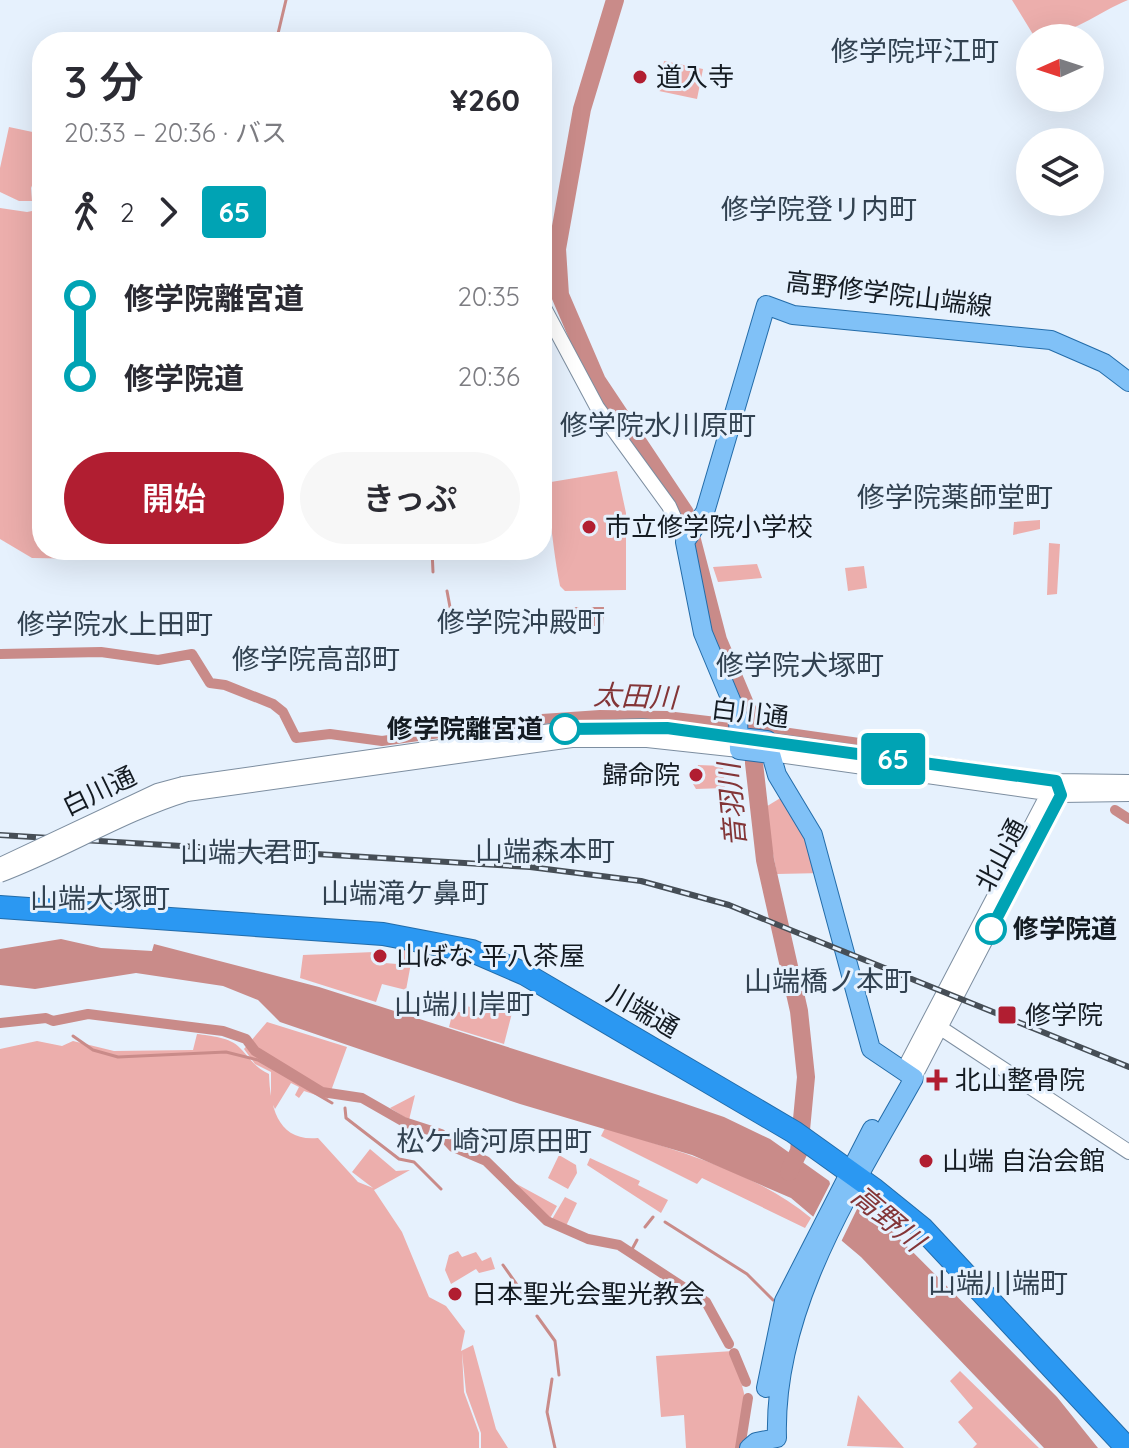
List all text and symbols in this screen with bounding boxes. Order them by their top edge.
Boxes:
north arrow [1016,24,1104,112]
map controls [1016,24,1104,216]
district label: 修学院坪江町 [831,33,999,68]
text: 3 分 [64,54,144,109]
place label: 道入寺 [656,60,734,93]
marker: 道入寺 [631,68,649,86]
text: ¥260 [450,81,520,119]
text: 20:33 – 20:36 · バス [64,116,287,149]
button: layers [1016,128,1104,216]
icon: walk [64,190,108,234]
icon: forward [146,190,190,234]
district label: 修学院登リ内町 [721,191,917,226]
text: 65 [218,194,250,229]
text: 2 [120,196,134,229]
street label: 高野修学院山端線 [784,264,994,323]
text: 修学院離宮道 [124,279,304,317]
text: 20:35 [457,280,520,313]
text: 修学院道 [124,359,244,397]
text: 20:36 [458,360,520,393]
district label: 修学院水川原町 [560,407,756,442]
button: 開始 [64,452,284,544]
button: きっぷ [300,452,520,544]
district label: 修学院薬師堂町 [857,479,1053,514]
place label: 市立修学院小学校 [605,510,813,543]
marker: 市立修学院小学校 [580,518,598,536]
district label: 修学院沖殿町 [437,604,605,639]
district label: 修学院水上田町 [17,606,213,641]
district label: 修学院高部町 [232,641,400,676]
district label: 修学院犬塚町 [716,647,884,682]
water label: 太田川 [592,677,681,715]
street label: 白川通 [709,691,791,734]
place label: 修学院離宮道 [387,712,543,745]
marker: 修学院離宮道 [550,714,580,744]
line badge: 65 [857,733,929,785]
text: 65 [877,741,909,776]
place label: 歸命院 [602,758,680,791]
street label: 白川通 [56,759,141,822]
water label: 音羽川 [710,759,753,848]
marker: 歸命院 [687,766,705,784]
street label: 北山通 [968,813,1033,897]
district label: 山端森本町 [475,833,615,868]
district label: 山端大君町 [180,834,320,869]
district label: 山端滝ケ鼻町 [321,875,489,910]
district label: 山端大塚町 [30,880,170,915]
place label: 修学院道 [1013,912,1117,945]
marker: 修学院道 [976,914,1006,944]
place label: 山ばな 平八茶屋 [396,939,585,972]
marker: 山ばな 平八茶屋 [371,947,389,965]
district label: 山端橋ノ本町 [744,963,912,998]
street label: 川端通 [601,977,685,1044]
district label: 山端川岸町 [394,986,534,1021]
place label: 修学院 [1025,998,1103,1031]
marker: 修学院 [996,1004,1018,1026]
place label: 北山整骨院 [955,1063,1085,1096]
marker: 北山整骨院 [926,1069,948,1091]
district label: 松ケ崎河原田町 [396,1123,592,1158]
place label: 山端 自治会館 [942,1144,1105,1177]
marker: 山端 自治会館 [917,1152,935,1170]
water label: 高野川 [845,1177,934,1260]
district label: 山端川端町 [928,1265,1068,1300]
place label: 日本聖光会聖光教会 [471,1277,705,1310]
marker: 日本聖光会聖光教会 [446,1285,464,1303]

